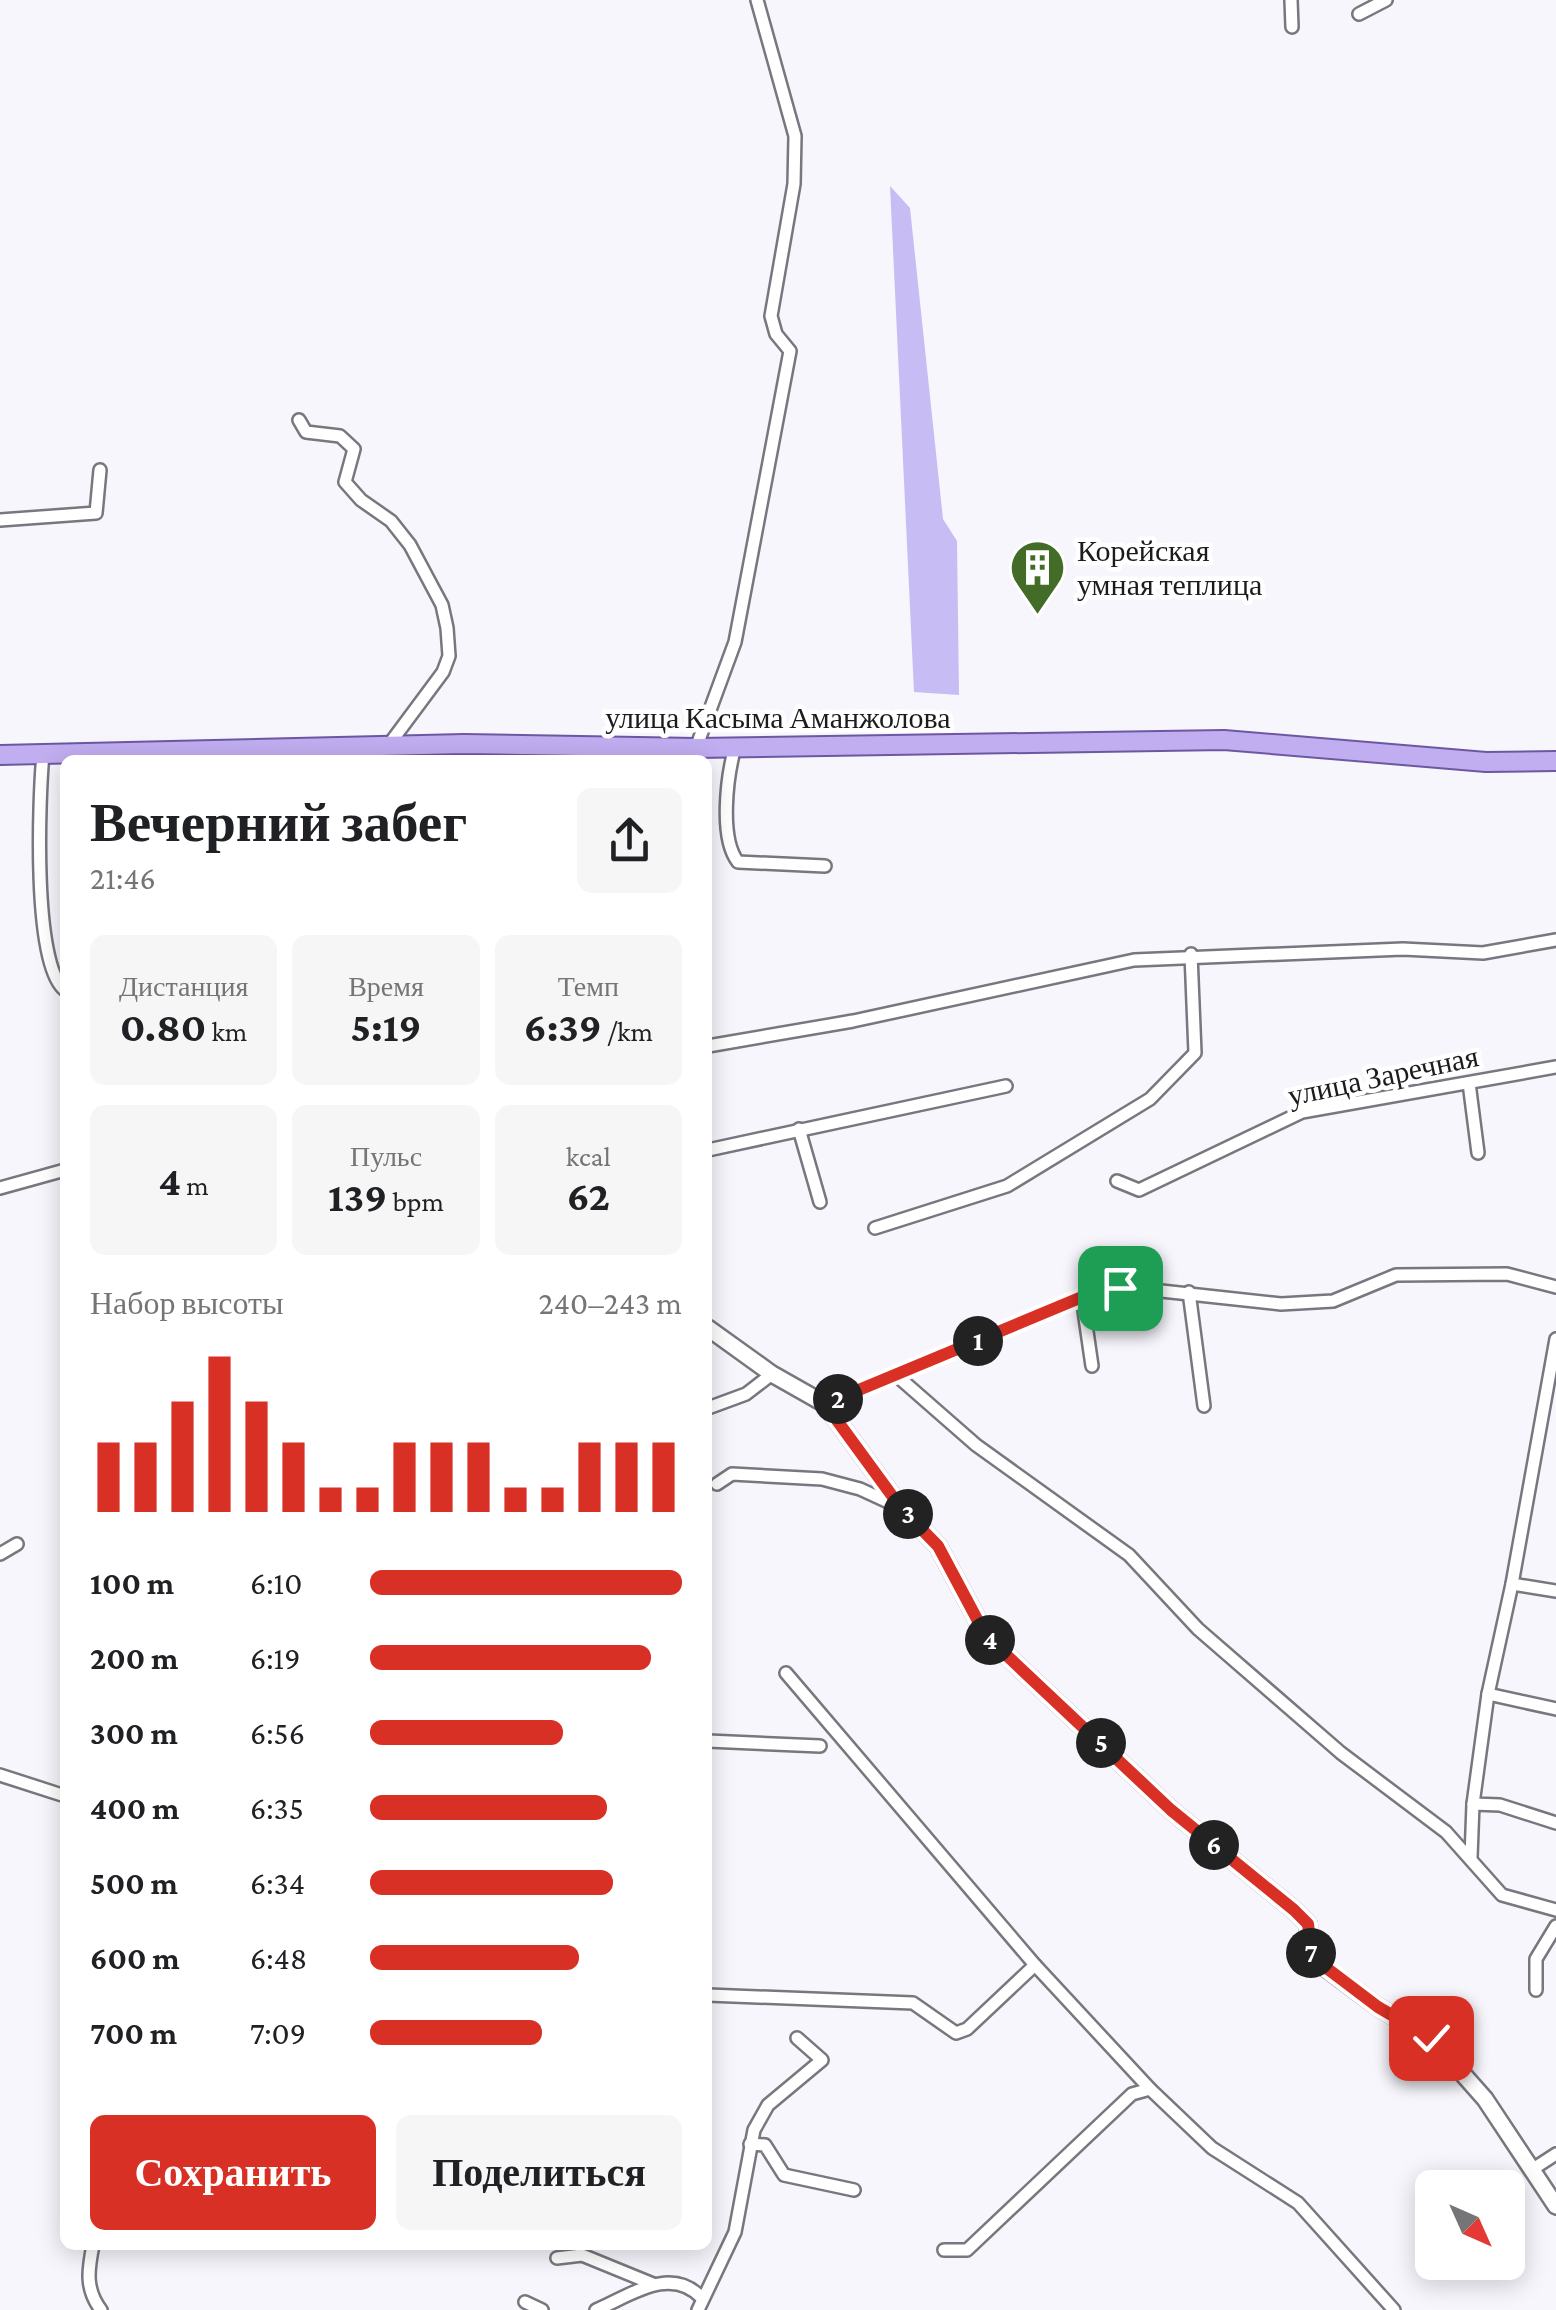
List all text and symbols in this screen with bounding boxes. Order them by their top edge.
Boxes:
place label: Корейская умная теплица [1077,534,1262,601]
building icon: Корейская умная теплица [1008,538,1068,617]
street label: улица Касыма Аманжолова [605,701,951,734]
button: share [577,788,682,893]
text: Вечерний забег [90,792,467,853]
text: 21:46 [90,860,156,896]
text: Дистанция [119,971,248,1002]
text: Время [348,971,424,1002]
text: Темп [558,971,619,1002]
text: 0.80 [120,1003,206,1050]
text: 5:19 [351,1003,421,1050]
text: 6:39 [524,1003,602,1050]
text: km [206,1016,247,1047]
text: /km [602,1016,653,1047]
street label: улица Заречная [1285,1039,1481,1112]
text: Пульс [350,1141,422,1172]
text: kcal [566,1141,611,1172]
text: 4 [158,1157,181,1204]
text: m [181,1170,209,1201]
text: 62 [567,1172,610,1219]
text: 139 [328,1173,387,1220]
text: bpm [387,1186,444,1217]
pin [1078,1246,1163,1331]
icon: arrive [1093,1261,1148,1316]
text: Набор высоты [90,1285,283,1321]
text: 240–243 m [539,1285,682,1321]
pin: 1 [953,1316,1003,1366]
text: 1 [973,1325,983,1356]
pin: 2 [813,1374,863,1424]
text: 2 [831,1383,845,1414]
pin: 3 [883,1489,933,1539]
text: 3 [901,1498,915,1529]
text: 100 m [90,1565,174,1601]
text: 6:10 [250,1565,302,1601]
pin: 4 [965,1615,1015,1665]
text: 4 [982,1624,998,1655]
text: 200 m [90,1640,178,1676]
text: 6:19 [250,1640,300,1676]
text: 300 m [90,1715,178,1751]
text: 6:56 [250,1715,305,1751]
pin: 5 [1076,1718,1126,1768]
text: 5 [1094,1727,1108,1758]
text: 400 m [90,1790,179,1826]
text: 6:35 [250,1790,304,1826]
pin: 6 [1189,1820,1239,1870]
text: 6 [1206,1829,1222,1860]
text: 500 m [90,1865,178,1901]
text: 6:34 [250,1865,305,1901]
pin: 7 [1286,1928,1336,1978]
text: 7 [1304,1937,1318,1968]
text: 600 m [90,1940,180,1976]
text: 6:48 [250,1940,307,1976]
pin [1389,1996,1474,2081]
icon: check [1404,2011,1459,2066]
text: 700 m [90,2015,177,2051]
text: 7:09 [250,2015,306,2051]
button: Сохранить [90,2115,376,2230]
button: Поделиться [396,2115,682,2230]
north arrow [1415,2170,1525,2280]
map controls [1415,2170,1525,2280]

